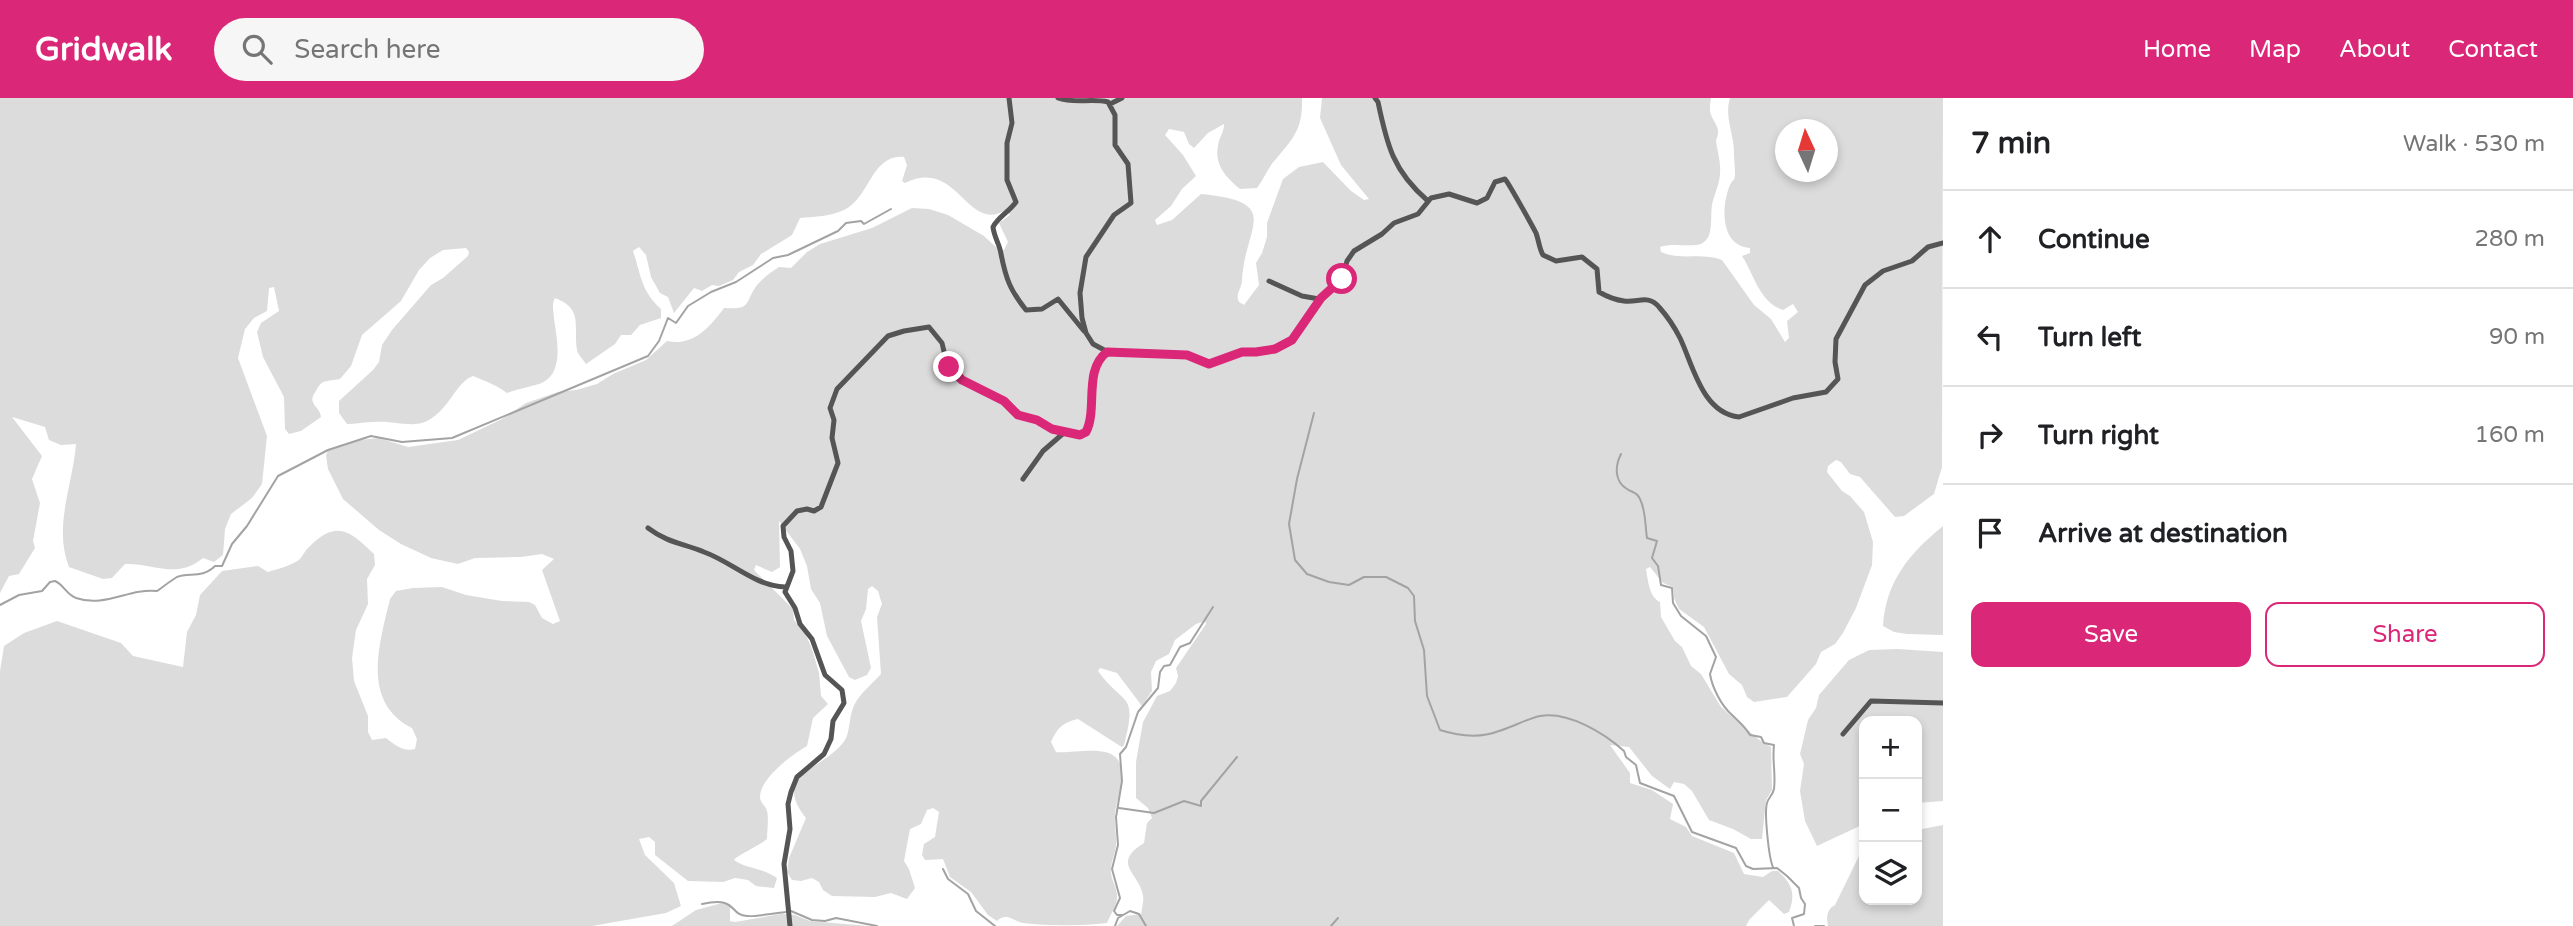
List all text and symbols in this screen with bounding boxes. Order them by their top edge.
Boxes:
search box [214,18,704,81]
text: Gridwalk [35,30,172,69]
icon: search [238,30,276,68]
text: Search here [294,34,441,65]
text: Home [2143,35,2211,64]
text: Map [2249,35,2301,64]
text: About [2339,35,2410,64]
text: Contact [2448,35,2538,64]
north arrow [1775,119,1838,182]
text: 7 min [1971,125,2051,162]
text: Walk · 530 m [2403,130,2545,158]
icon: ahead [1971,220,2009,258]
text: Continue [2038,224,2150,255]
text: 280 m [2475,225,2545,253]
route start [1326,263,1357,294]
icon: left [1971,318,2009,356]
text: Turn left [2038,322,2141,353]
text: 90 m [2489,323,2545,351]
route end [933,351,964,382]
icon: right [1971,416,2009,454]
text: Turn right [2038,420,2159,451]
text: 160 m [2475,421,2545,449]
icon: arrive [1971,514,2009,552]
text: Arrive at destination [2038,518,2288,549]
button: Save [1971,602,2251,667]
button: Share [2265,602,2545,667]
map controls [1859,716,1922,905]
button: + [1859,716,1922,779]
button: − [1859,779,1922,842]
button: layers [1859,842,1922,905]

